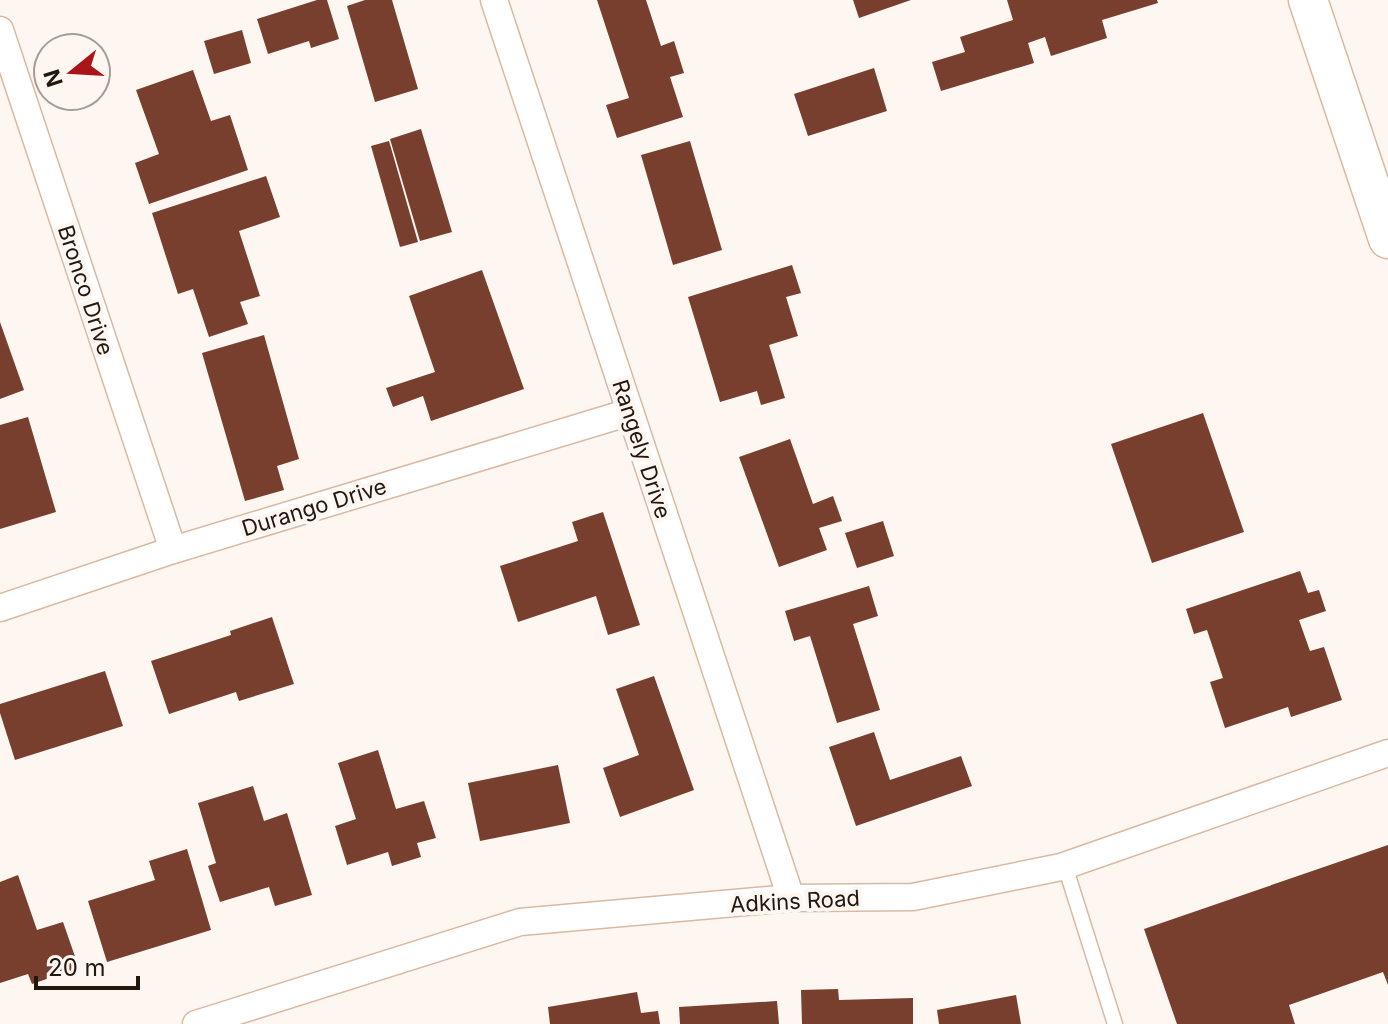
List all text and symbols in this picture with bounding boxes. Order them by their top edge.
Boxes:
north arrow [32,32,112,112]
text: N [38,66,68,90]
street label: Bronco Drive [53,222,119,358]
street label: Rangely Drive [607,376,677,522]
street label: Durango Drive [238,473,390,541]
street label: Adkins Road [729,885,861,917]
scale bar [36,940,138,990]
text: 20 m [48,953,106,982]

